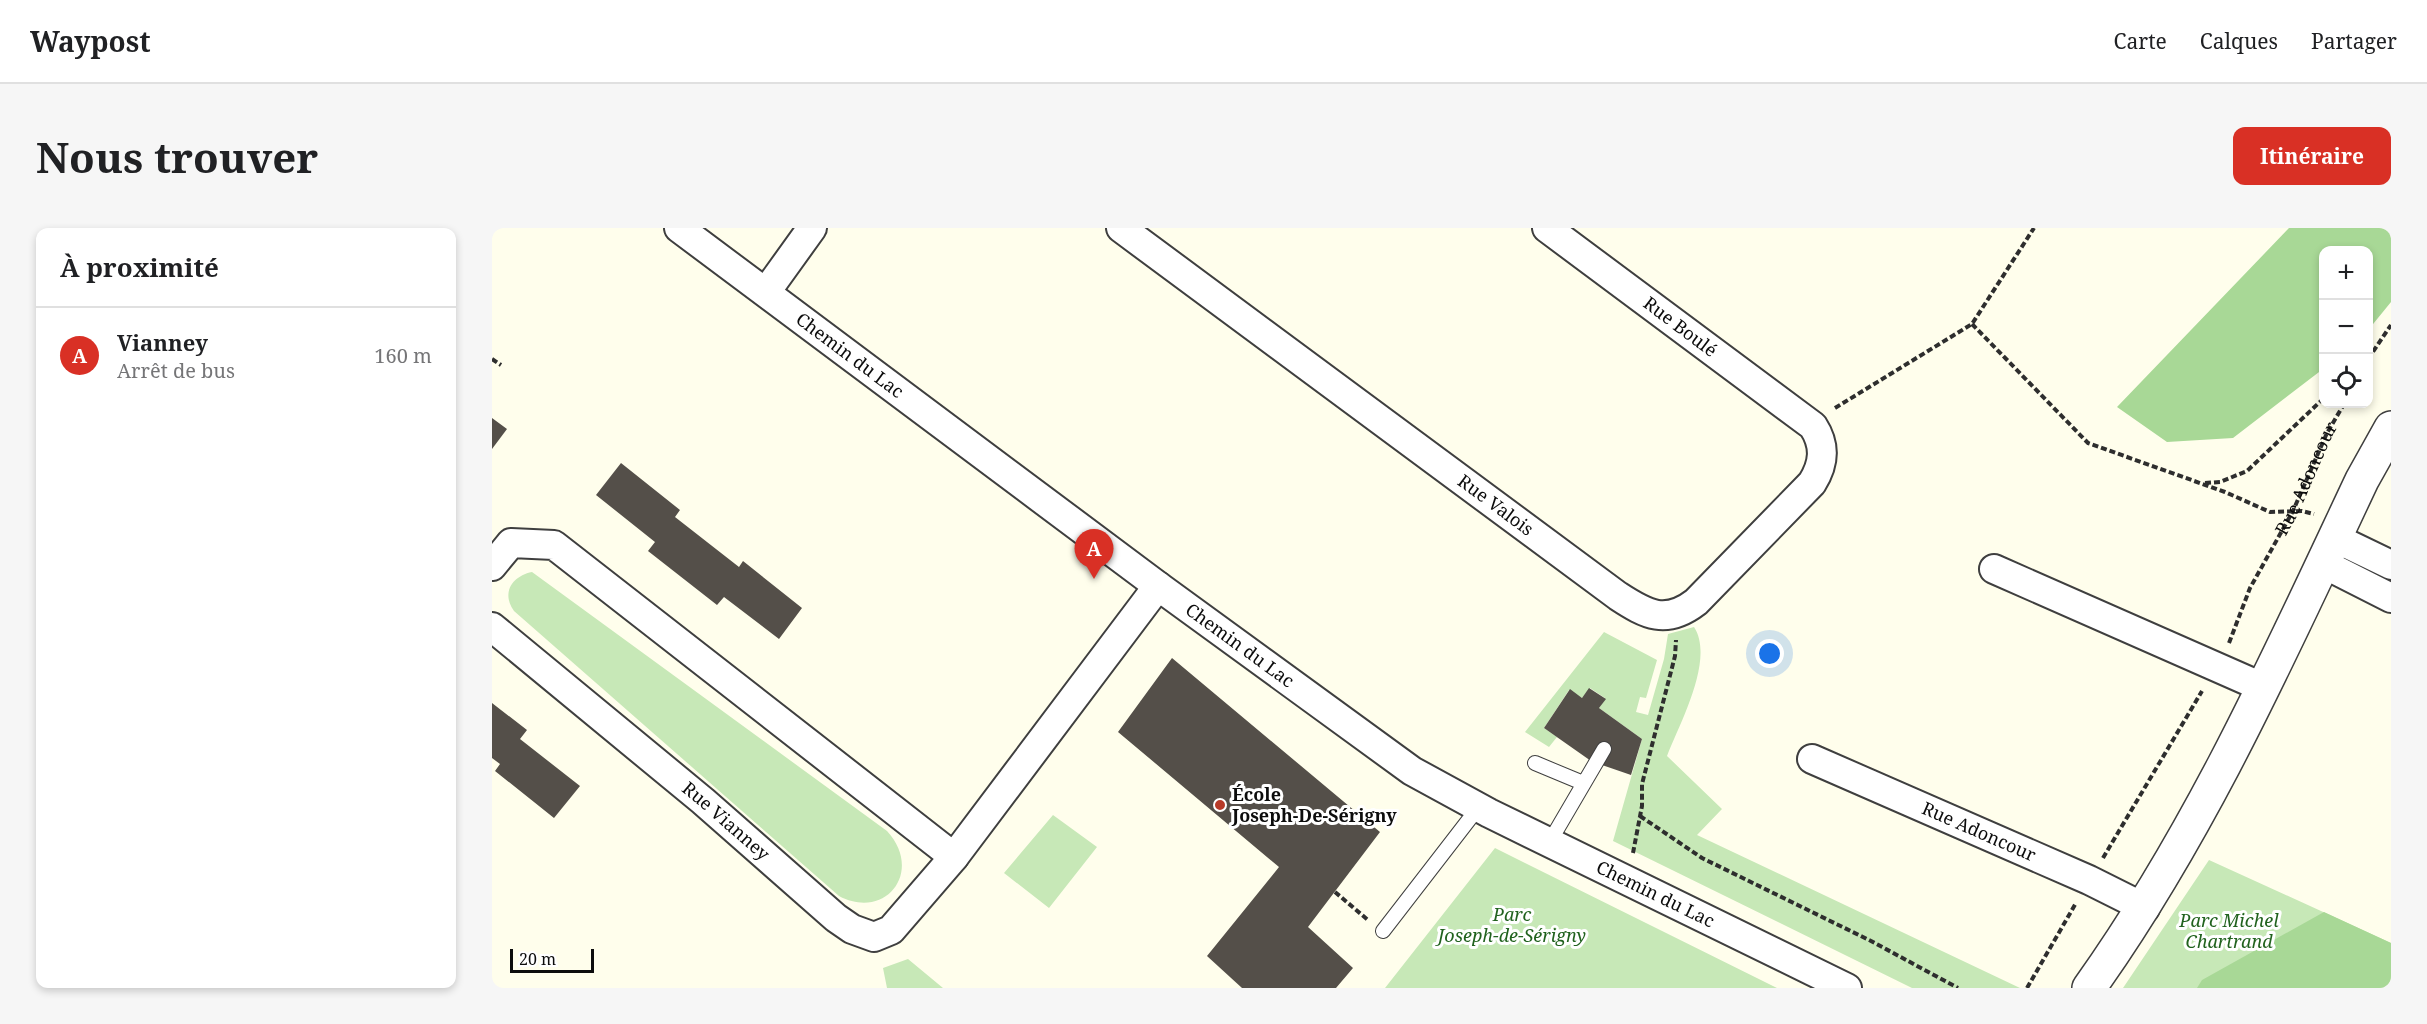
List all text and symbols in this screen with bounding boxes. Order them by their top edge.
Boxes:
text: Waypost [30,22,151,60]
text: Carte [2114,27,2167,55]
text: Calques [2200,27,2278,55]
text: Partager [2311,27,2397,55]
button: Itinéraire [2233,127,2391,185]
text: Nous trouver [36,128,318,185]
map controls [2319,246,2373,408]
button: + [2319,246,2373,300]
text: À proximité [60,249,219,285]
street label: Rue Boulé [1639,291,1722,362]
button: − [2319,300,2373,354]
street label: Chemin du Lac [792,307,909,403]
text: Vianney [117,327,208,357]
text: A [72,342,87,369]
text: 160 m [374,342,432,369]
button: locate [2319,354,2373,408]
text: Arrêt de bus [117,357,235,384]
street label: Rue Adoncour [2269,417,2342,539]
street label: Rue Valois [1453,468,1539,541]
pin: A [1074,530,1114,579]
street label: Chemin du Lac [1181,597,1299,692]
your location [1755,639,1784,668]
street label: Rue Vianney [678,776,776,866]
place label: École Joseph-De-Sérigny [1231,782,1397,827]
street label: Rue Adoncour [1918,795,2040,867]
marker: École Joseph-De-Sérigny [1213,798,1227,812]
street label: Chemin du Lac [1593,854,1719,932]
park label: Parc Joseph-de-Sérigny [1435,902,1586,947]
park label: Parc Michel Chartrand [2178,908,2279,953]
scale bar [510,946,594,974]
text: 20 m [519,948,556,970]

